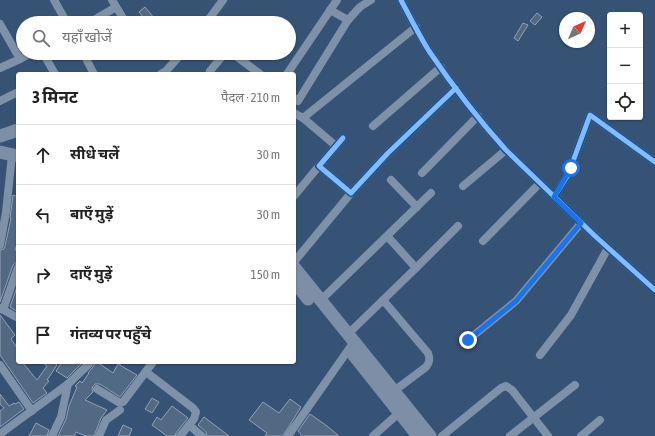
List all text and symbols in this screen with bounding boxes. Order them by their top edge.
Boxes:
north arrow [559,12,595,48]
map controls [607,12,643,120]
button: + [607,12,643,48]
search box [16,16,296,60]
icon: search [30,27,52,49]
text: यहाँ खोजें [62,28,112,45]
button: − [607,48,643,84]
button: locate [607,84,643,120]
text: 3 मिनट [32,87,78,107]
text: पैदल · 210 m [221,90,280,105]
icon: ahead [32,144,54,166]
text: सीधे चलें [70,145,119,162]
text: 30 m [257,147,280,162]
route start [562,159,580,177]
icon: left [32,204,54,226]
text: बाएँ मुड़ें [70,205,113,222]
text: 30 m [257,207,280,222]
icon: right [32,264,54,286]
text: दाएँ मुड़ें [70,265,112,282]
text: 150 m [251,267,280,282]
icon: arrive [32,324,54,346]
text: गंतव्य पर पहुँचे [70,325,151,342]
route end [459,331,477,349]

